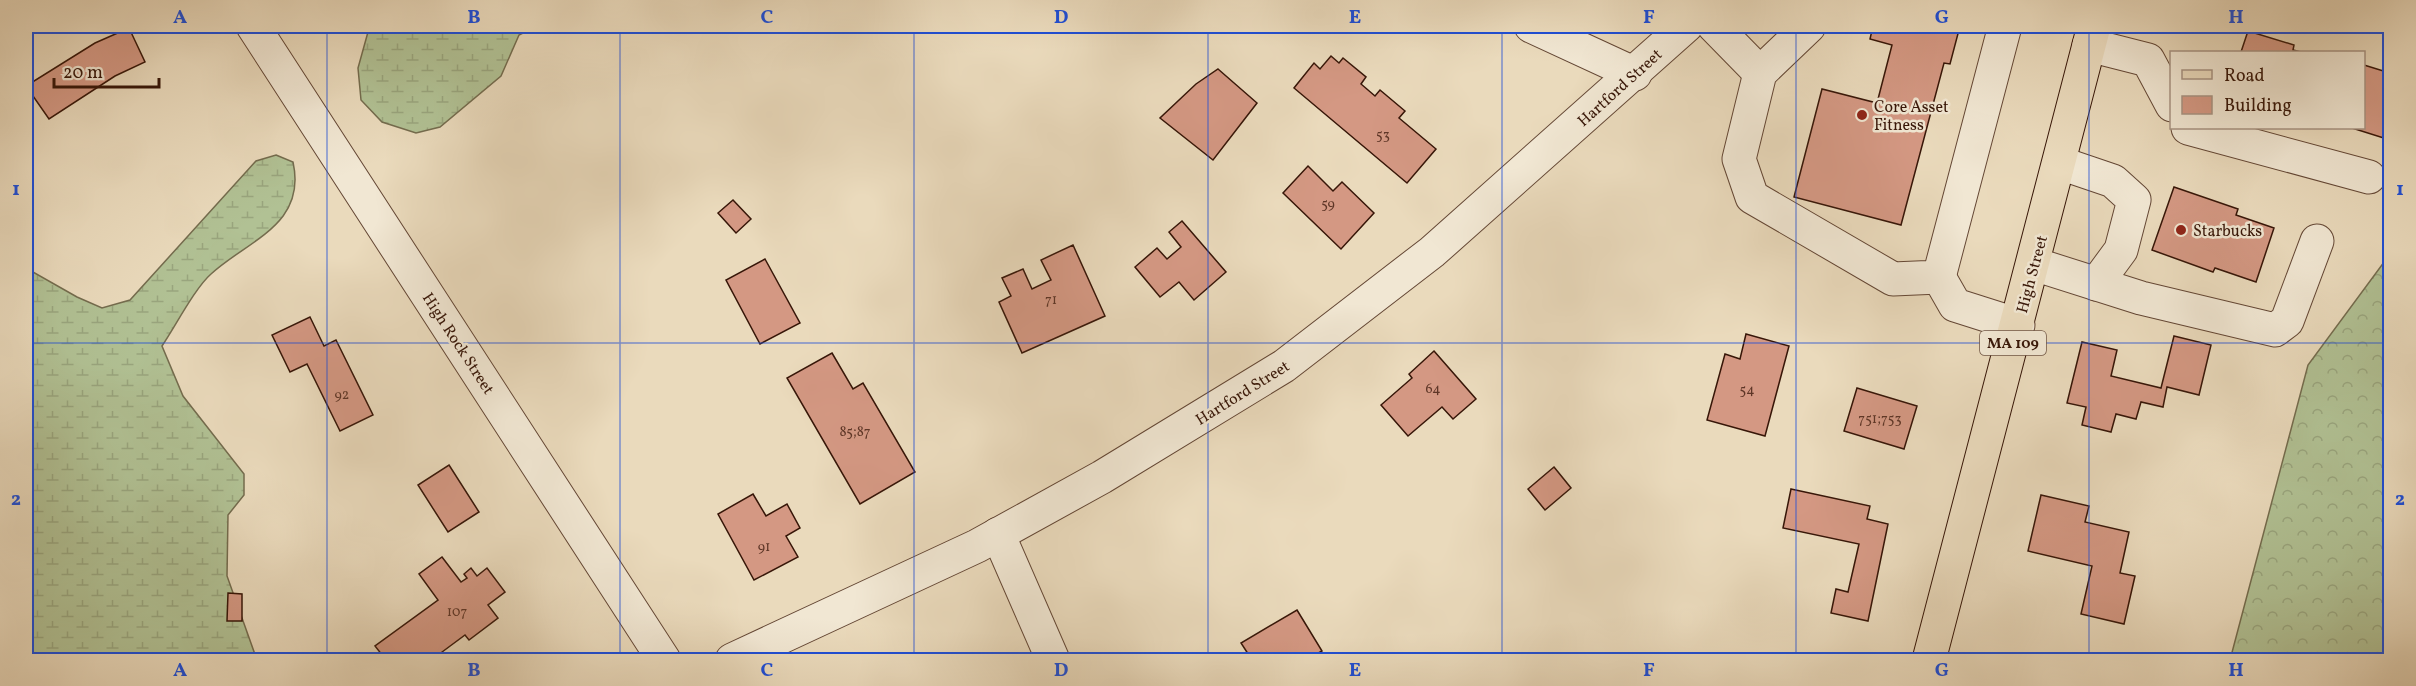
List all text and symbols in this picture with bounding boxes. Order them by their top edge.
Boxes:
text: A [173,4,187,32]
text: B [467,4,481,32]
text: C [761,4,774,32]
text: D [1054,4,1068,32]
text: E [1349,4,1361,32]
text: F [1643,4,1655,32]
text: G [1935,4,1949,32]
text: H [2228,4,2244,32]
street label: Hartford Street [1573,44,1668,133]
scale bar [54,51,159,89]
legend [2170,51,2365,129]
text: 20 m [63,61,103,86]
text: Road [2224,64,2265,89]
text: Building [2224,94,2292,119]
place label: Core Asset Fitness [1874,97,1949,137]
marker: Core Asset Fitness [1855,108,1869,122]
house number: 53 [1376,126,1390,145]
text: 1 [12,176,20,204]
text: 1 [2396,176,2404,204]
house number: 59 [1321,195,1335,214]
place label: Starbucks [2193,221,2262,243]
marker: Starbucks [2174,223,2188,237]
street label: High Street [2012,233,2054,316]
street label: High Rock Street [416,289,499,400]
house number: 71 [1045,291,1057,310]
road number: MA 109 [1980,331,2046,355]
street label: Hartford Street [1192,356,1295,431]
house number: 64 [1425,380,1441,399]
house number: 54 [1739,381,1755,400]
house number: 92 [335,386,349,405]
house number: 751;753 [1858,410,1902,429]
house number: 85;87 [839,423,871,442]
text: 2 [11,486,21,514]
text: 2 [2395,486,2405,514]
house number: 91 [758,538,770,557]
house number: 107 [447,603,468,622]
text: A [173,657,187,685]
text: B [467,657,481,685]
text: C [761,657,774,685]
text: D [1054,657,1068,685]
text: E [1349,657,1361,685]
text: F [1643,657,1655,685]
text: G [1935,657,1949,685]
text: H [2228,657,2244,685]

